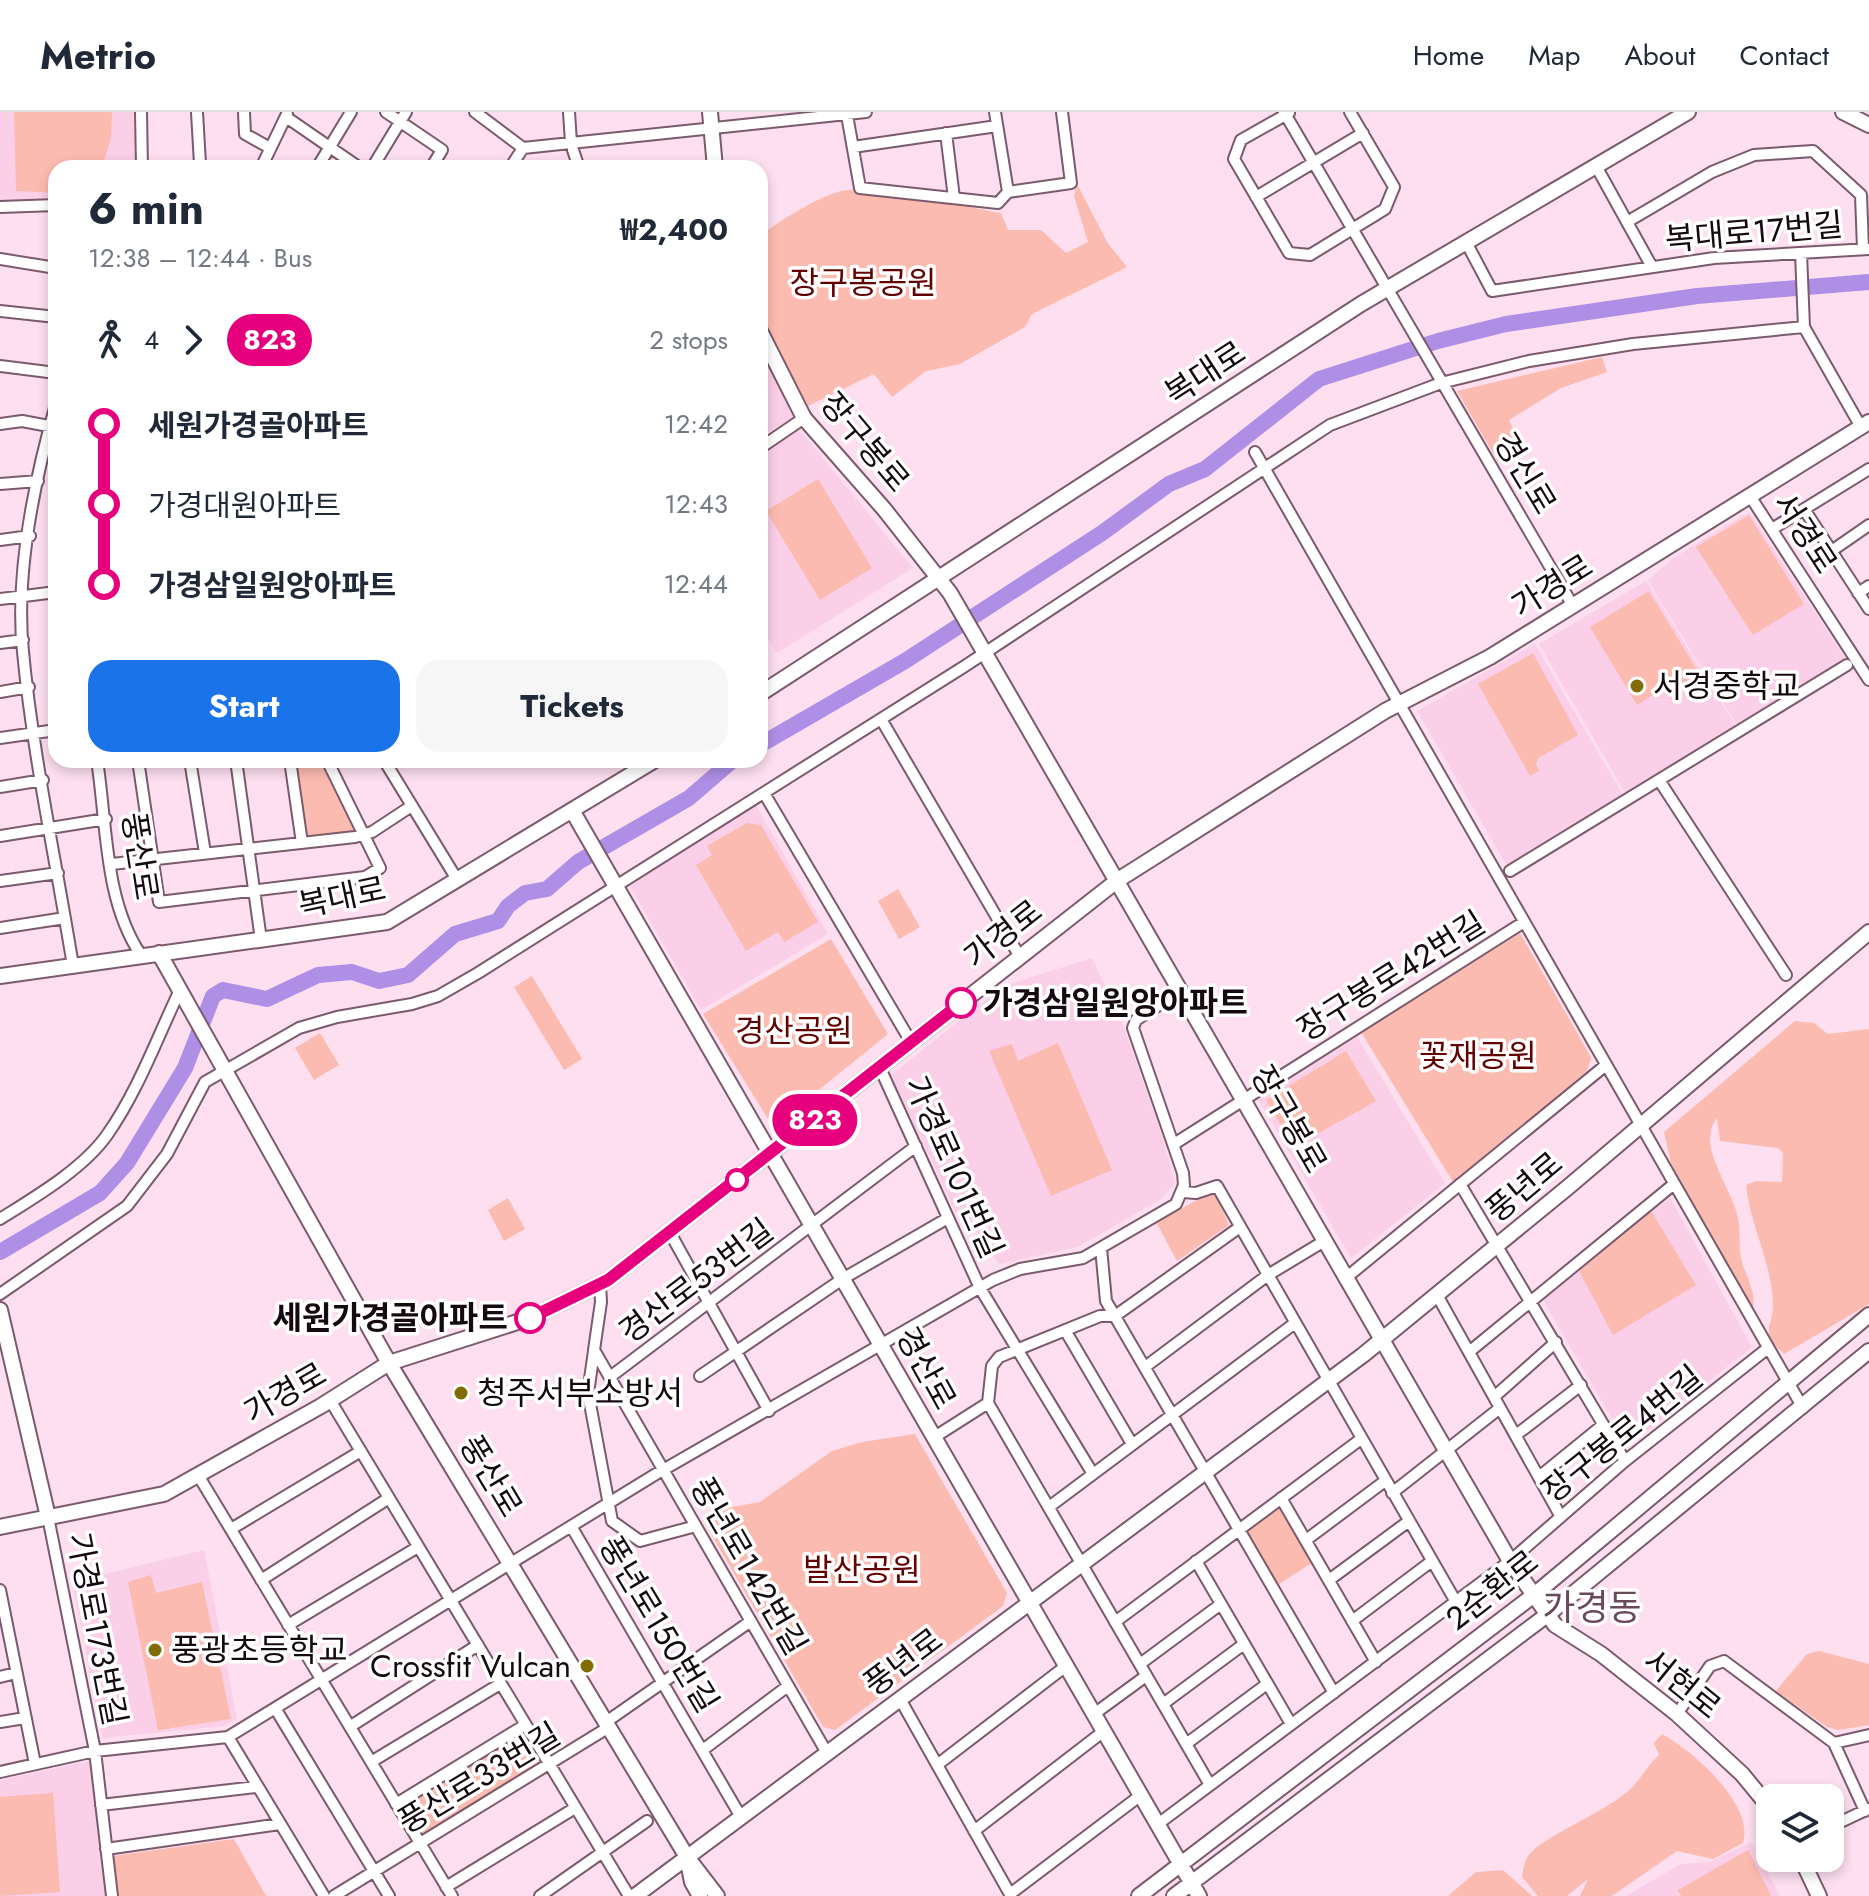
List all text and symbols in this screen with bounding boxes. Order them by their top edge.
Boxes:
text: Metrio [40,28,156,83]
text: Home [1413,35,1484,76]
text: Map [1528,35,1580,76]
text: About [1624,35,1696,76]
text: Contact [1740,35,1829,76]
text: 6 min [88,177,204,241]
street label: 복대로17번길 [1663,201,1845,263]
text: ₩2,400 [620,208,728,251]
text: 12:38 – 12:44 · Bus [88,239,312,277]
park label: 장구봉공원 [789,260,937,306]
icon: walk [88,318,132,362]
icon: forward [171,318,215,362]
text: 823 [243,319,296,360]
text: 4 [144,321,159,359]
text: 2 stops [649,321,728,359]
street label: 복대로 [1155,330,1255,416]
street label: 장구봉로 [810,382,920,502]
text: 세원가경골아파트 [148,404,369,447]
text: 12:42 [664,405,728,443]
street label: 경신로 [1483,423,1567,523]
street label: 서경로 [1762,483,1848,583]
text: 가경대원아파트 [148,484,341,527]
text: 12:43 [664,485,728,523]
street label: 가경로 [1502,543,1602,629]
text: 가경삼일원앙아파트 [148,564,396,607]
text: 12:44 [663,565,728,603]
button: Start [88,660,400,752]
button: Tickets [416,660,728,752]
place label: 서경중학교 [1653,663,1800,709]
marker: 서경중학교 [1628,677,1646,695]
street label: 풍산로 [110,809,170,903]
street label: 복대로 [294,865,390,929]
street label: 가경로 [954,889,1052,979]
street label: 장구봉로42번길 [1288,900,1494,1052]
place label: 가경삼일원앙아파트 [983,980,1248,1026]
marker: 가경삼일원앙아파트 [946,988,976,1018]
park label: 경산공원 [735,1008,853,1054]
park label: 꽃재공원 [1419,1033,1537,1079]
street label: 장구봉로 [1240,1057,1338,1181]
street label: 가경로101번길 [893,1068,1015,1266]
line badge: 823 [769,1094,861,1146]
text: 823 [788,1099,842,1140]
street label: 풍년로 [1475,1141,1573,1233]
unlabelled marker [726,1169,748,1191]
street label: 경산로53번길 [609,1208,783,1354]
place label: 세원가경골아파트 [272,1295,508,1341]
marker: 세원가경골아파트 [515,1303,545,1333]
street label: 경산로 [884,1318,968,1418]
street label: 가경로 [235,1351,335,1435]
street label: 장구봉로4번길 [1532,1355,1712,1513]
place label: 청주서부소방서 [477,1370,683,1416]
marker: 청주서부소방서 [452,1384,470,1402]
street label: 풍산로 [449,1426,533,1526]
street label: 풍년로142번길 [679,1469,819,1663]
street label: 풍년로150번길 [588,1527,730,1721]
street label: 가경로173번길 [56,1528,138,1730]
street label: 2순환로 [1436,1539,1548,1641]
park label: 발산공원 [803,1547,921,1593]
district label: 가경동 [1542,1581,1642,1633]
street label: 풍년로 [854,1617,952,1707]
place label: 풍광초등학교 [171,1627,348,1673]
street label: 서현로 [1633,1638,1731,1730]
marker: 풍광초등학교 [146,1641,164,1659]
place label: Crossfit Vulcan [370,1643,571,1689]
marker: Crossfit Vulcan [578,1657,596,1675]
street label: 풍산로33번길 [389,1711,569,1845]
map controls [1756,1784,1844,1872]
button: layers [1756,1784,1844,1872]

